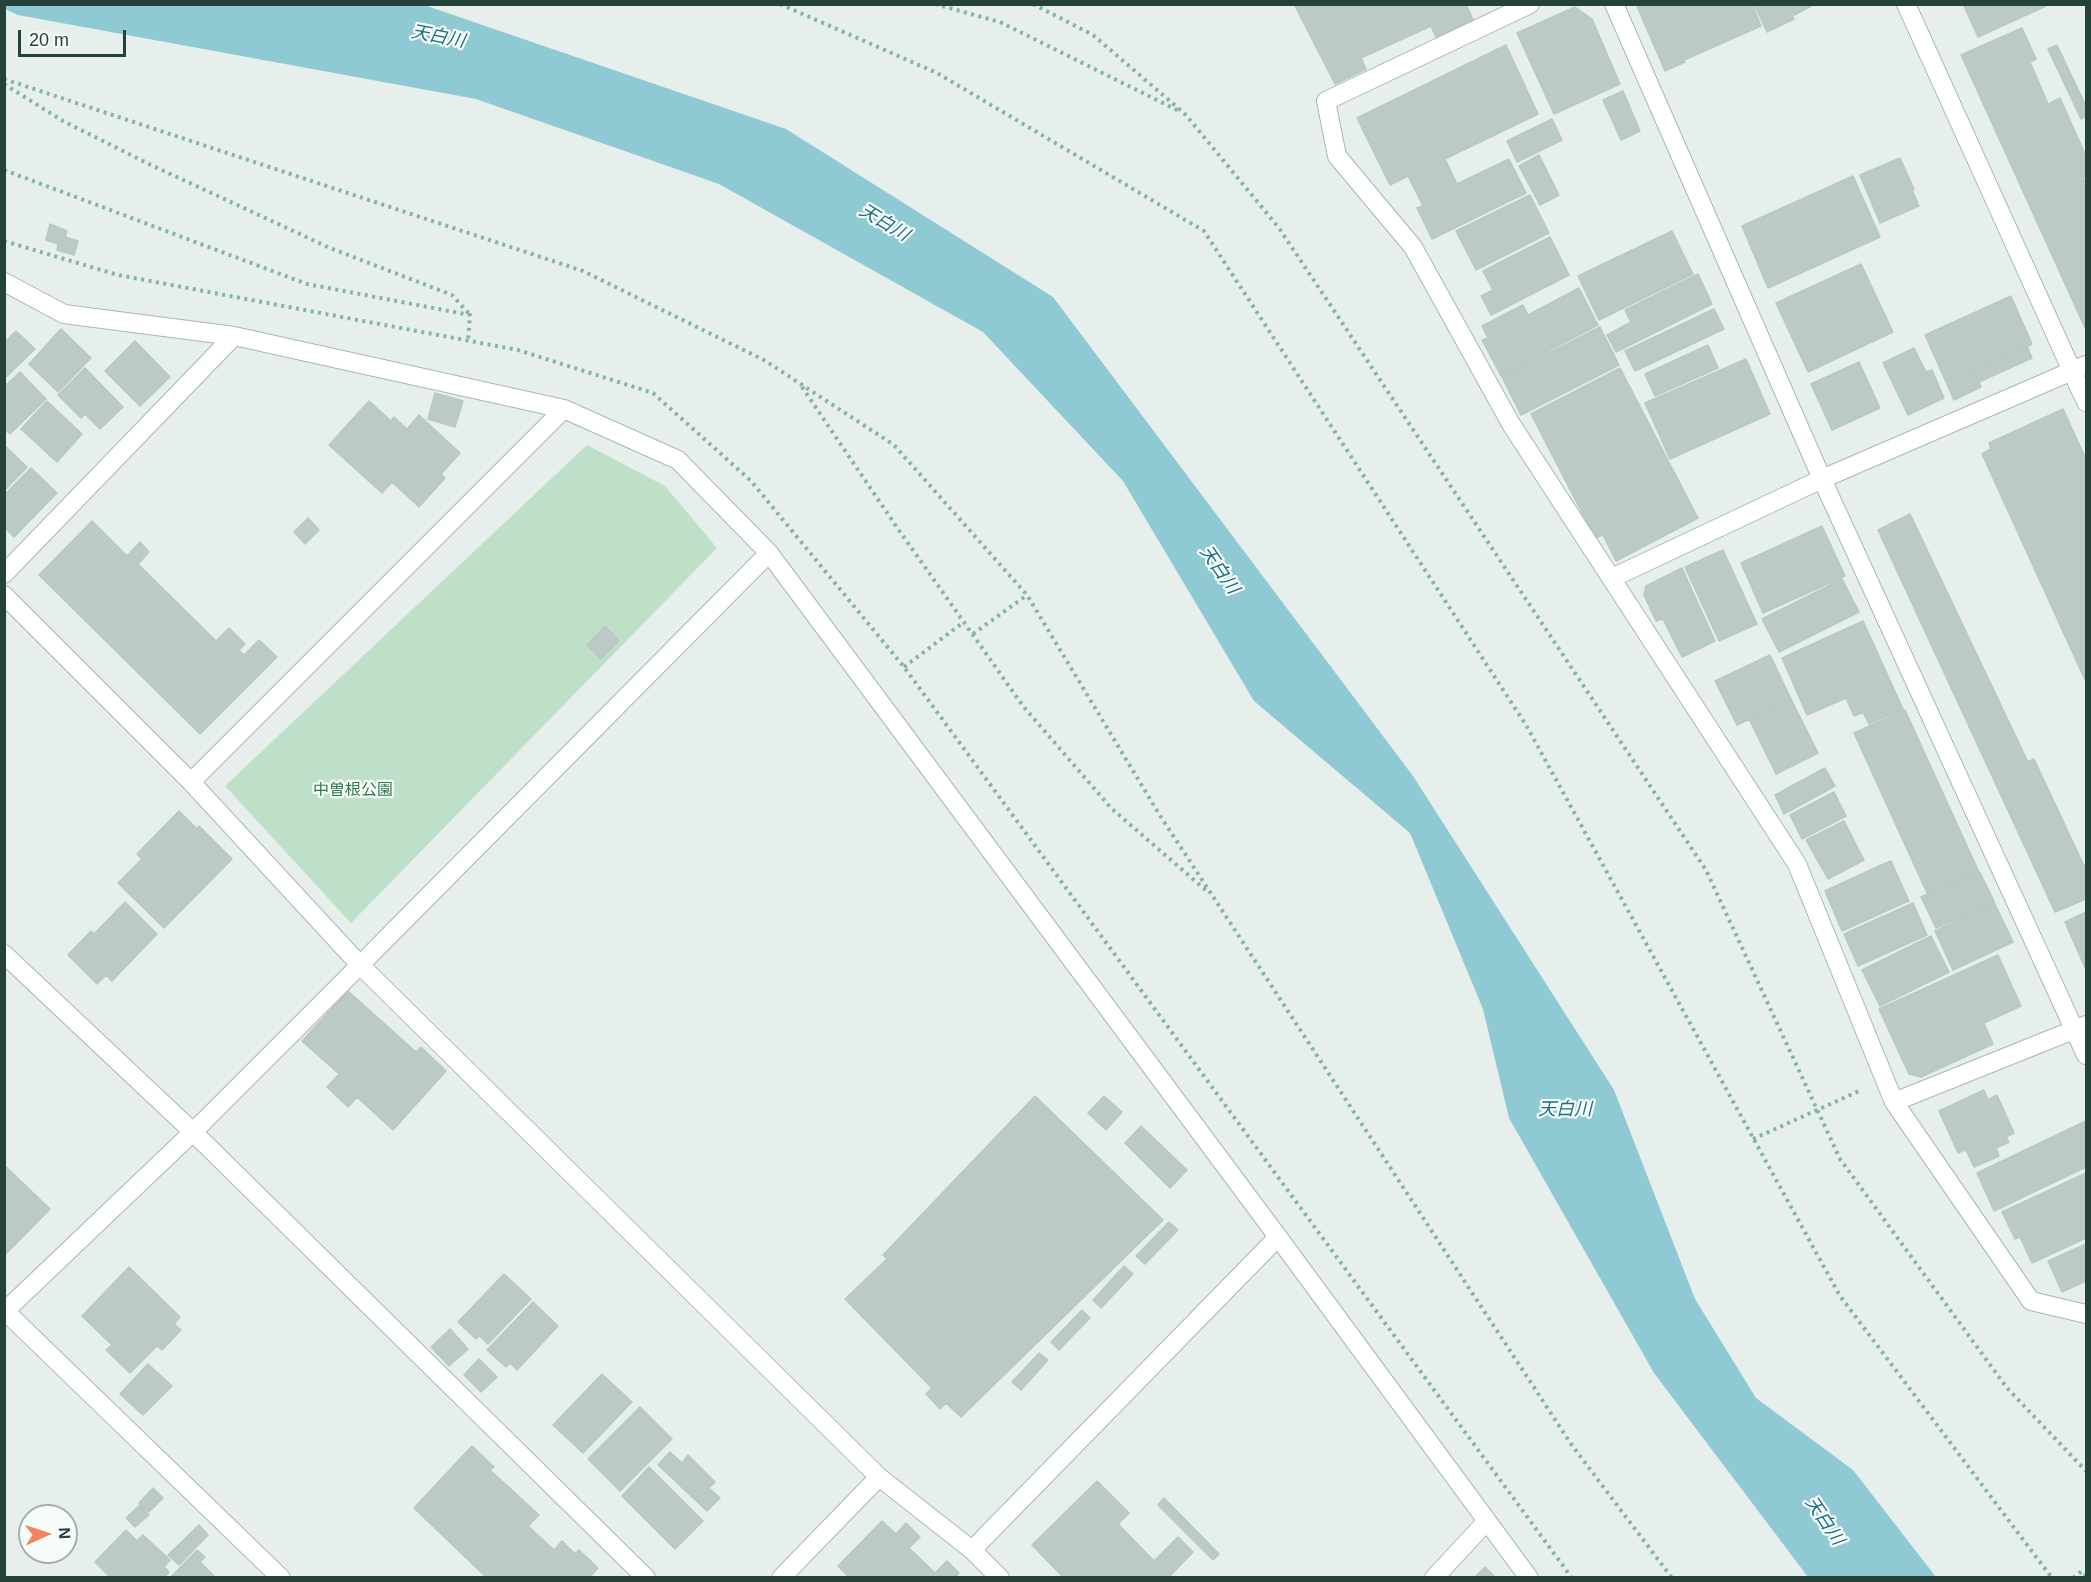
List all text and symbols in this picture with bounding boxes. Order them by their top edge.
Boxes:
scale bar [21,18,129,56]
water label: 天白川 [409,21,467,53]
text: 20 m [29,30,69,50]
water label: 天白川 [855,200,913,246]
water label: 天白川 [1195,542,1243,598]
park label: 中曽根公園 [313,781,393,801]
water label: 天白川 [1538,1099,1592,1121]
water label: 天白川 [1800,1493,1848,1549]
north arrow [18,1504,78,1564]
text: N [56,1527,73,1539]

